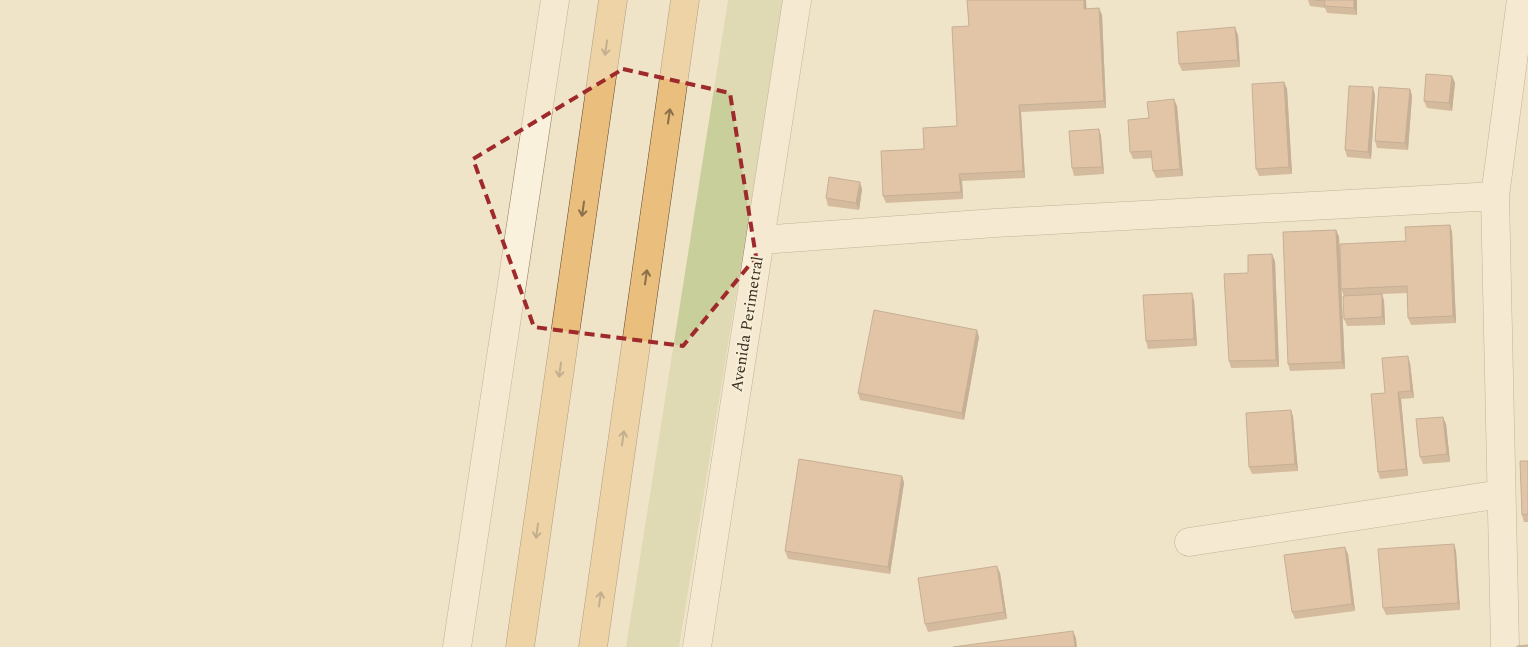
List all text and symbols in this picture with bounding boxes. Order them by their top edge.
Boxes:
one-way arrow [601,40,611,56]
one-way arrow [664,108,674,124]
one-way arrow [578,201,588,217]
street label: Avenida Perimetral [724,254,770,394]
one-way arrow [641,269,651,285]
one-way arrow [555,362,565,378]
one-way arrow [618,430,628,446]
one-way arrow [532,523,542,539]
one-way arrow [595,591,605,607]

